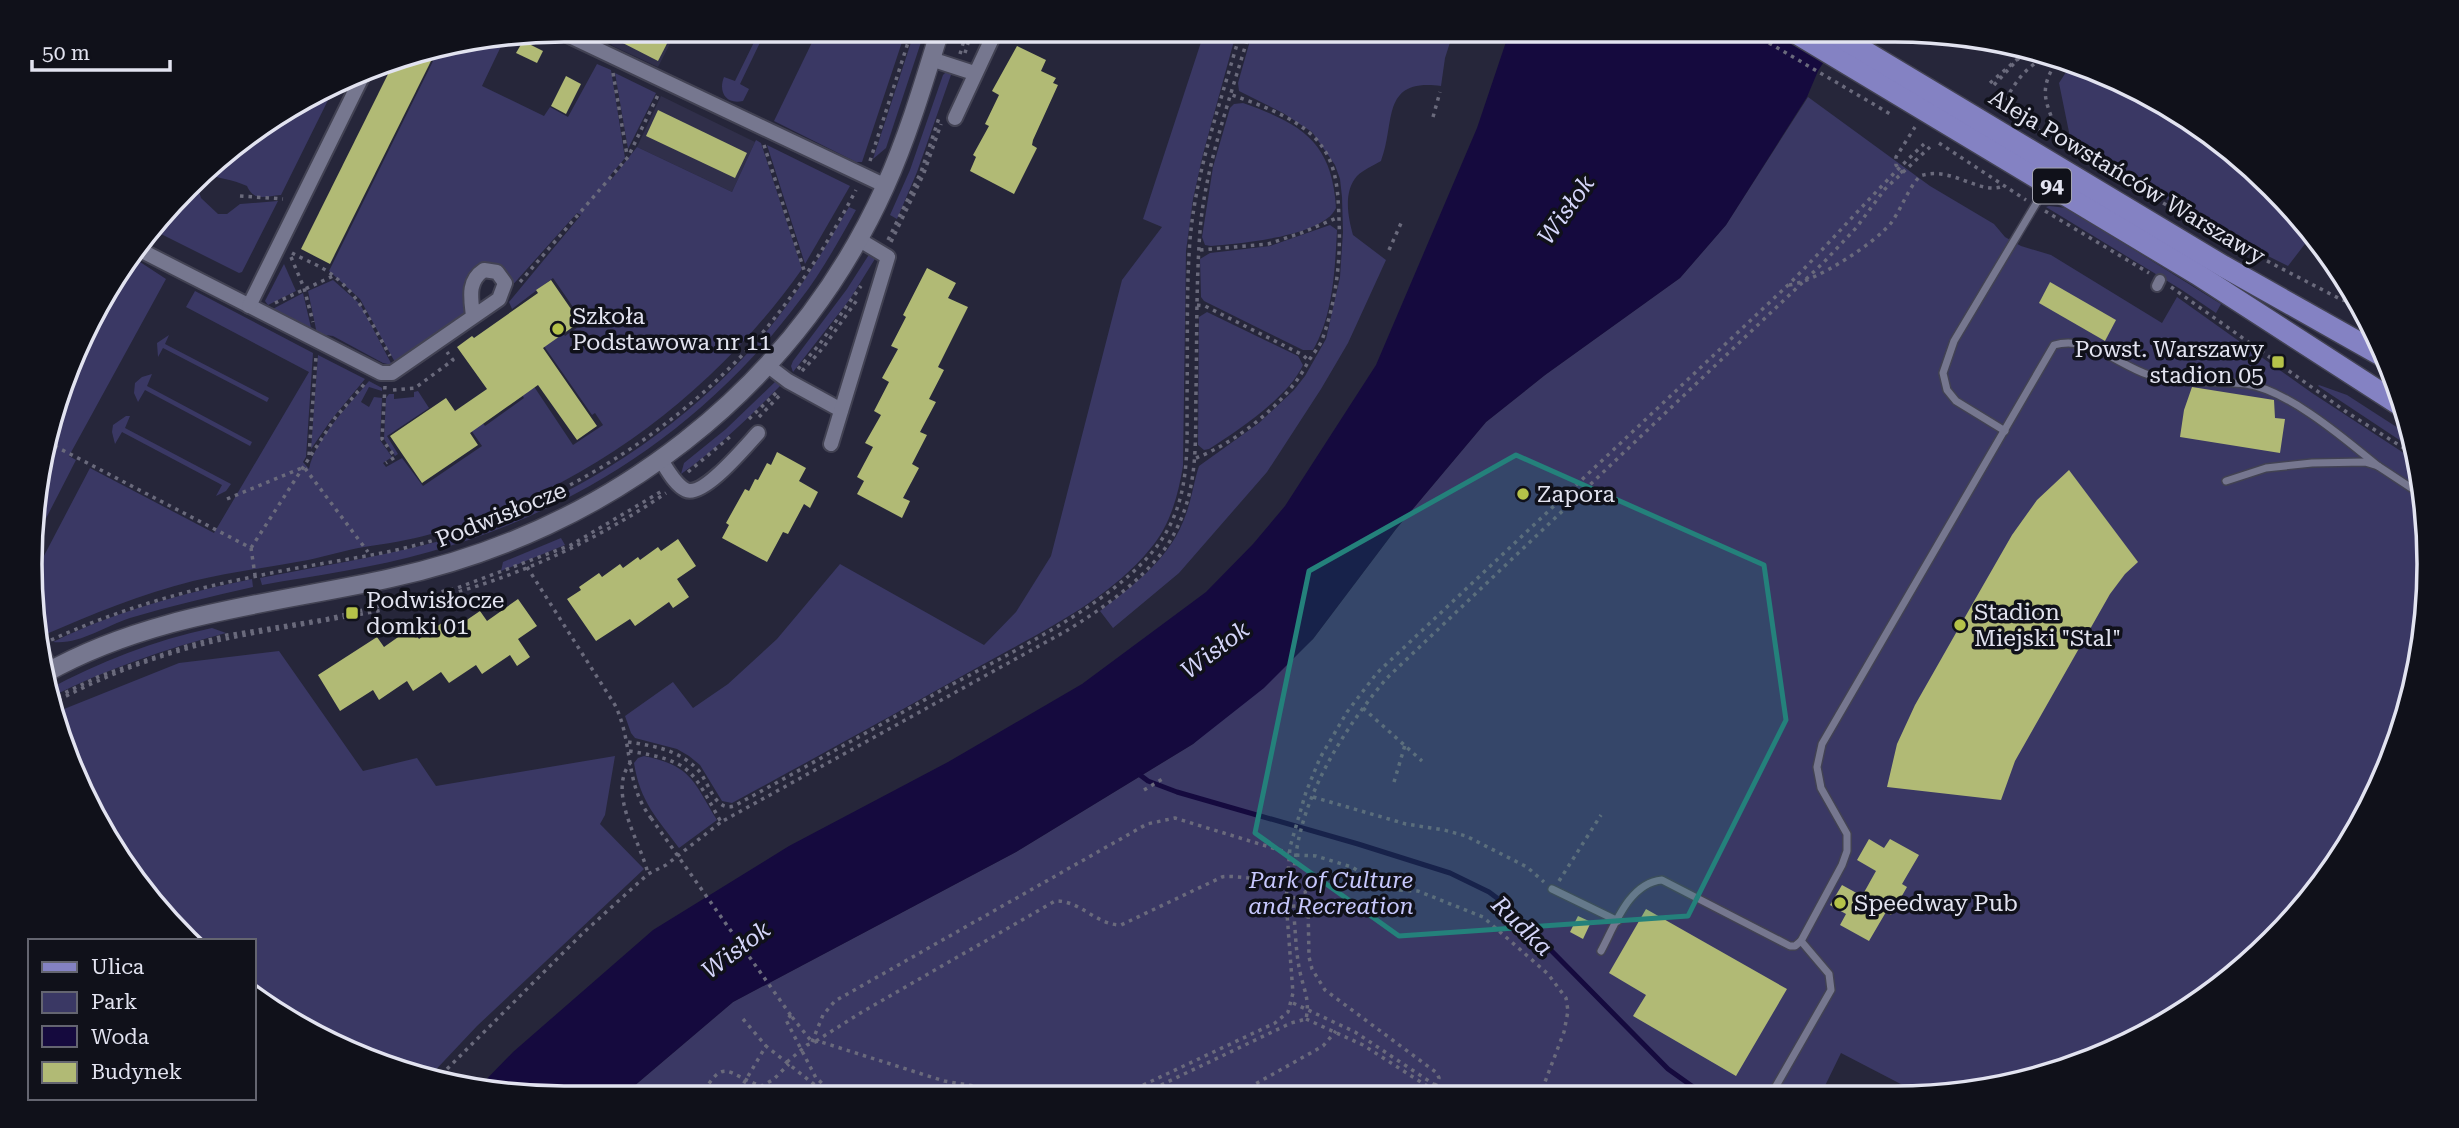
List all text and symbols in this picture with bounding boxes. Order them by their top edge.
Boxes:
scale bar [32,28,170,72]
text: 50 m [42,41,90,65]
street label: Aleja Powstańców Warszawy [1984,84,2270,270]
road number: 94 [2033,168,2071,204]
water label: Wisłok [1532,170,1600,250]
place label: Szkoła Podstawowa nr 11 [572,303,772,356]
marker: Szkoła Podstawowa nr 11 [550,321,566,337]
place label: Powst. Warszawy stadion 05 [2074,336,2264,389]
marker: Powst. Warszawy stadion 05 [2270,354,2286,370]
street label: Podwisłocze [432,477,570,553]
place label: Zapora [1537,481,1615,508]
marker: Zapora [1515,486,1531,502]
place label: Podwisłocze domki 01 [366,587,504,640]
place label: Stadion Miejski "Stal" [1974,599,2121,652]
marker: Podwisłocze domki 01 [344,605,360,621]
water label: Wisłok [1175,615,1255,685]
marker: Stadion Miejski "Stal" [1952,617,1968,633]
park label: Park of Culture and Recreation [1248,867,1414,920]
water label: Rudka [1485,890,1558,962]
place label: Speedway Pub [1854,890,2018,917]
marker: Speedway Pub [1832,895,1848,911]
water label: Wisłok [696,915,776,985]
legend [28,939,256,1100]
text: Ulica [91,955,145,979]
text: Park [91,990,137,1014]
text: Woda [91,1025,150,1049]
text: Budynek [91,1060,182,1084]

